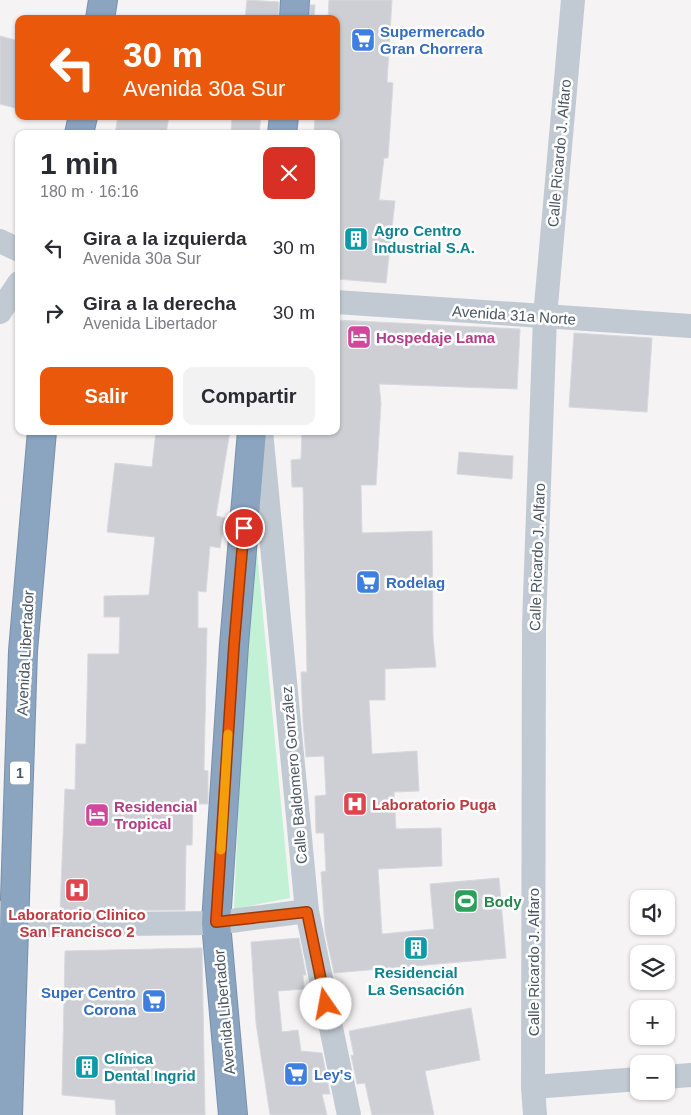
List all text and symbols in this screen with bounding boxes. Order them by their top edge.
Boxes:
place label: Supermercado Gran Chorrera [380,23,485,57]
supermarket icon: Supermercado Gran Chorrera [350,27,376,53]
icon: left [40,35,105,100]
text: 30 m [123,35,203,74]
text: Avenida 30a Sur [123,76,285,101]
street label: Calle Ricardo J. Alfaro [544,78,574,228]
text: 1 min [40,147,118,180]
button: close [263,147,315,199]
text: 180 m · 16:16 [40,183,139,200]
place label: Agro Centro Industrial S.A. [374,222,475,256]
building icon: Agro Centro Industrial S.A. [343,226,369,252]
text: Gira a la izquierda [83,228,247,249]
icon: left [40,234,68,262]
text: 30 m [273,237,315,258]
text: Avenida 30a Sur [83,250,201,267]
text: Gira a la derecha [83,293,236,314]
icon: right [40,299,68,327]
text: 30 m [273,302,315,323]
street label: Avenida 31a Norte [452,302,576,328]
text: Avenida Libertador [83,315,217,332]
hotel icon: Hospedaje Lama [346,324,372,350]
place label: Hospedaje Lama [376,329,496,346]
button: Salir [40,367,173,425]
button: Compartir [183,367,315,425]
street label: Calle Ricardo J. Alfaro [526,483,548,631]
pin [223,507,265,549]
icon: arrive [230,514,258,542]
supermarket icon: Rodelag [355,569,381,595]
place label: Rodelag [386,574,445,591]
street label: Avenida Libertador [13,590,37,716]
street label: Calle Baldomero González [278,685,310,865]
road number: 1 [10,761,30,784]
hospital icon: Laboratorio Puga [342,791,368,817]
place label: Laboratorio Puga [372,796,497,813]
place label: Residencial Tropical [114,798,197,832]
hotel icon: Residencial Tropical [84,802,110,828]
hospital icon: Laboratorio Clinico San Francisco 2 [64,877,90,903]
sports icon: Body [453,888,479,914]
street label: Calle Ricardo J. Alfaro [525,888,542,1036]
map controls [630,890,675,1100]
button: sound [630,890,675,935]
place label: Body [484,893,522,910]
place label: Laboratorio Clinico San Francisco 2 [8,906,146,940]
building icon: Residencial La Sensación [403,935,429,961]
button: layers [630,945,675,990]
street label: Avenida Libertador [210,949,238,1075]
place label: Residencial La Sensación [368,964,464,998]
position arrow [299,977,351,1029]
place label: Super Centro Corona [41,984,137,1018]
supermarket icon: Super Centro Corona [141,988,167,1014]
button: + [630,1000,675,1045]
place label: Clínica Dental Ingrid [104,1050,196,1084]
building icon: Clínica Dental Ingrid [74,1054,100,1080]
button: − [630,1055,675,1100]
supermarket icon: Ley's [283,1061,309,1087]
place label: Ley's [314,1066,352,1083]

